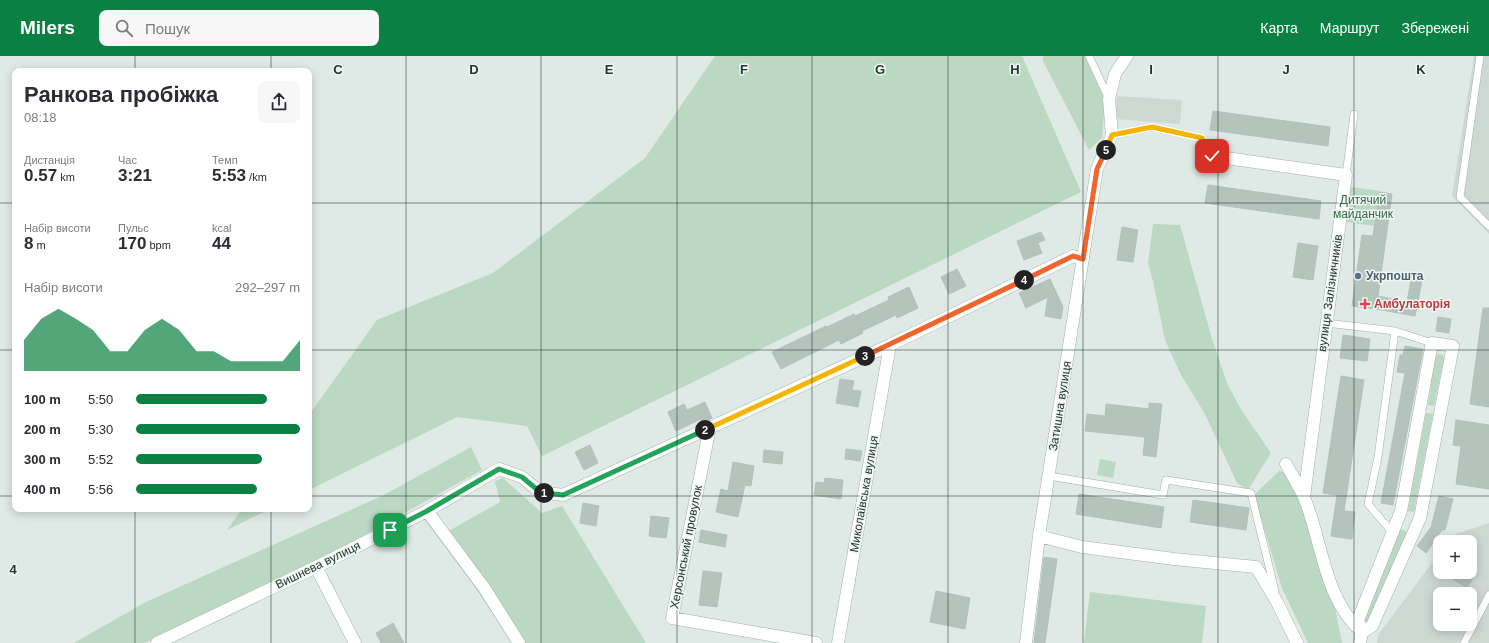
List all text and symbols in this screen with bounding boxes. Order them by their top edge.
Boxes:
search box [99,10,379,46]
text: Milers [20,17,75,38]
icon: search [113,17,135,39]
text: Пошук [145,20,190,37]
text: Карта [1260,20,1298,36]
text: Маршрут [1320,20,1379,36]
text: Збережені [1401,20,1469,36]
text: C [333,62,343,77]
text: D [469,62,479,77]
text: E [605,62,614,77]
text: F [740,62,748,77]
text: G [875,62,885,77]
text: H [1010,62,1020,77]
text: I [1149,62,1153,77]
text: J [1282,62,1290,77]
text: K [1416,62,1426,77]
button: share [258,81,300,123]
text: Ранкова пробіжка [24,82,218,107]
text: 08:18 [24,110,57,125]
pin [1195,139,1229,173]
pin: 5 [1096,140,1116,160]
text: 5 [1103,144,1109,156]
icon: check [1201,145,1223,167]
text: Дистанція [24,154,75,166]
text: Час [118,154,137,166]
text: Темп [212,154,238,166]
text: 0.57 [24,166,57,185]
text: 3:21 [118,166,152,185]
text: 5:53 [212,166,246,185]
text: km [57,171,75,183]
text: /km [246,171,267,183]
park label: Дитячий майданчик [1333,193,1394,221]
text: Набір висоти [24,222,91,234]
text: Пульс [118,222,149,234]
text: kcal [212,222,232,234]
street label: вулиця Залізничників [1315,233,1345,353]
text: 8 [24,234,33,253]
text: 170 [118,234,146,253]
text: 44 [212,234,231,253]
text: m [33,239,46,251]
text: bpm [146,239,171,251]
place label: Укрпошта [1366,269,1424,283]
pin: 4 [1014,270,1034,290]
marker: Укрпошта [1353,271,1363,281]
text: 4 [1021,274,1027,286]
text: Набір висоти [24,280,103,295]
text: 292–297 m [235,280,300,295]
place label: Амбулаторія [1374,297,1450,311]
marker: Амбулаторія [1359,298,1371,310]
pin: 3 [855,346,875,366]
text: 3 [862,350,868,362]
street label: Затишна вулиця [1046,360,1074,452]
text: 100 m [24,392,61,407]
text: 5:50 [88,392,113,407]
pin: 2 [695,420,715,440]
text: 200 m [24,422,61,437]
text: 5:30 [88,422,113,437]
text: 2 [702,424,708,436]
street label: Миколаївська вулиця [847,434,881,554]
text: 300 m [24,452,61,467]
text: 5:52 [88,452,113,467]
text: 400 m [24,482,61,497]
text: 5:56 [88,482,113,497]
pin: 1 [534,483,554,503]
street label: Херсонський провулок [667,483,705,610]
text: 1 [541,487,547,499]
pin [373,513,407,547]
icon: arrive [379,519,401,541]
map controls [1433,535,1477,631]
button: + [1433,535,1477,579]
street label: Вишнева вулиця [273,538,363,592]
text: 4 [9,562,17,577]
button: − [1433,587,1477,631]

